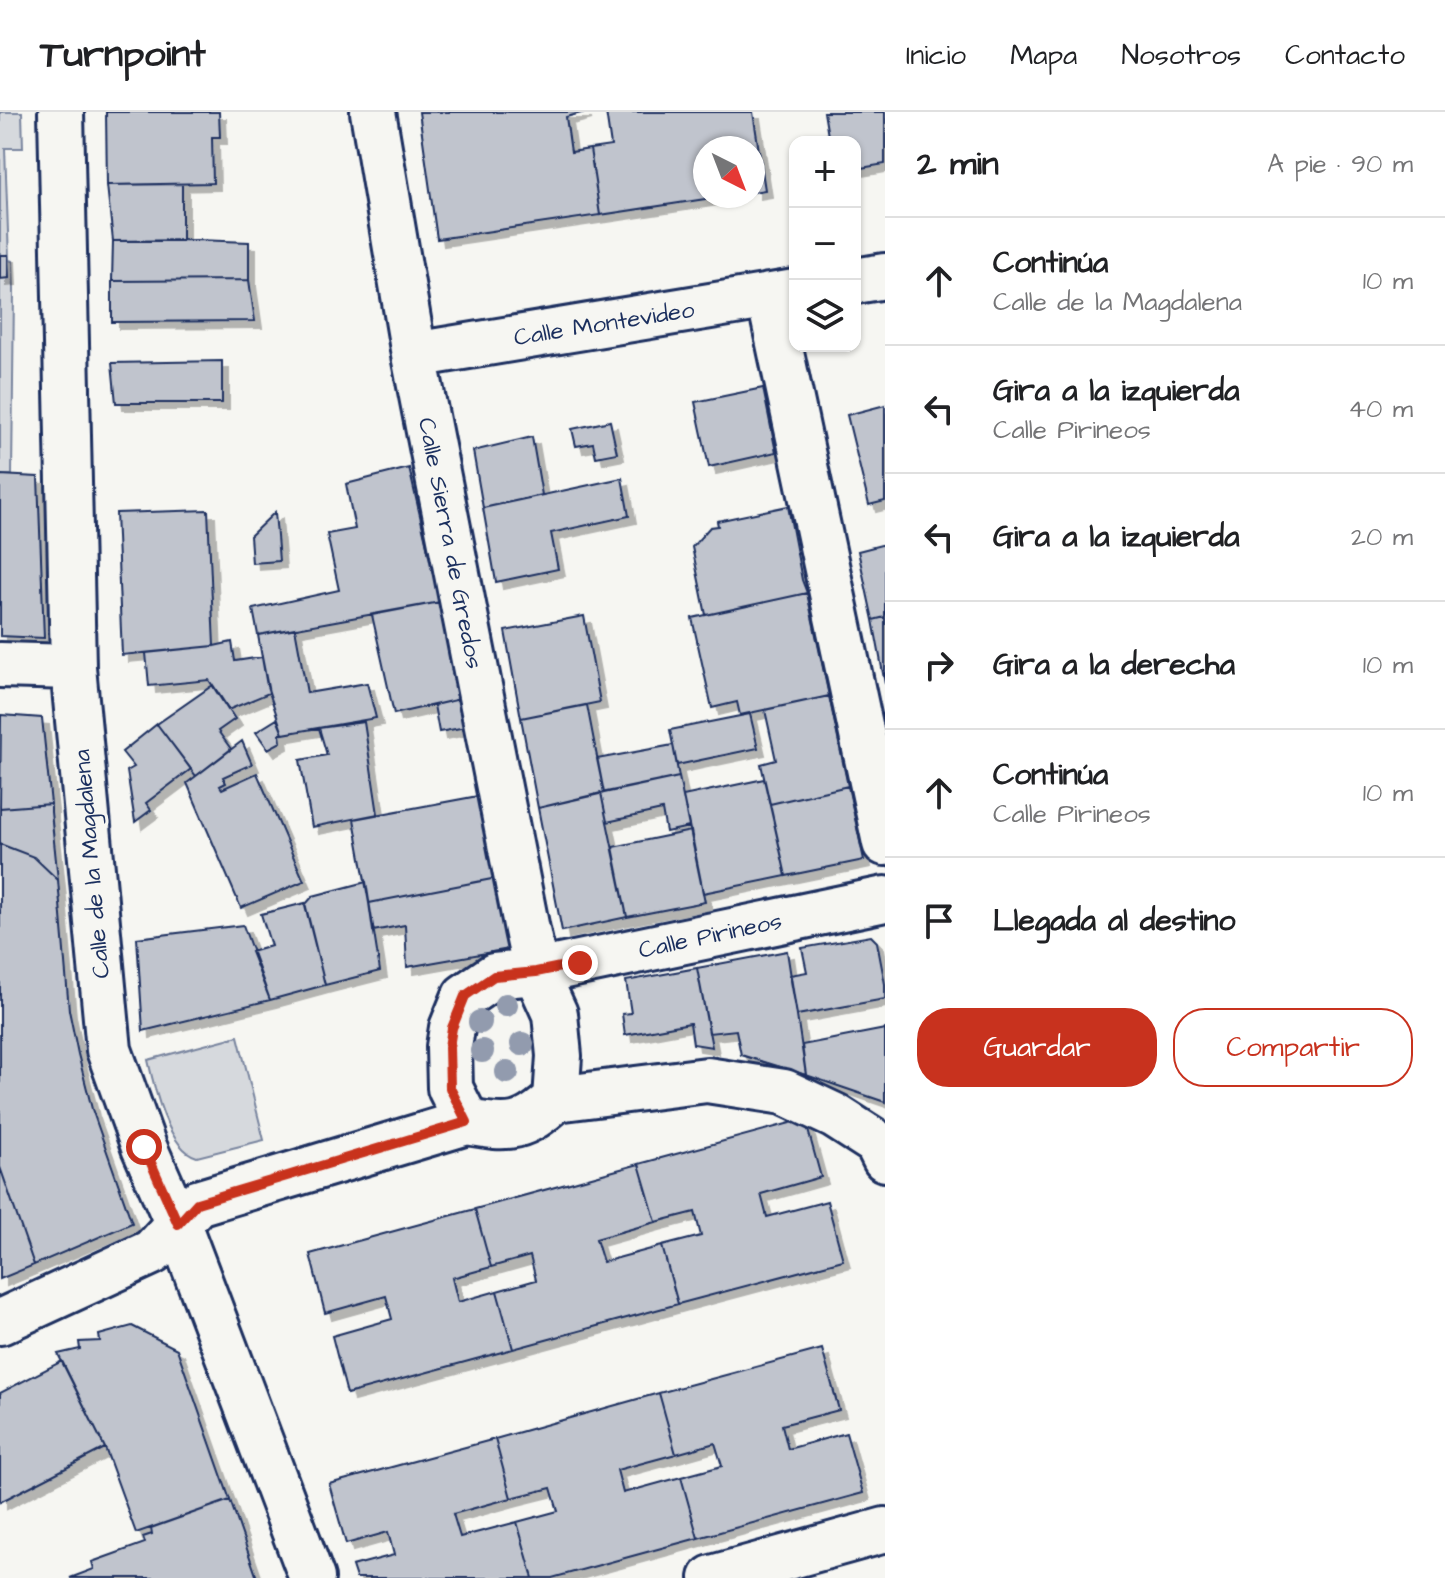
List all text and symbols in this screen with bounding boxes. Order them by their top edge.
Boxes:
text: Turnpoint [40,29,206,81]
text: Inicio [906,36,966,75]
text: Mapa [1010,36,1077,75]
text: Nosotros [1121,36,1241,75]
text: Contacto [1285,36,1405,75]
north arrow [693,136,765,208]
map controls [789,136,861,352]
button: + [789,136,861,208]
text: 2 min [917,140,999,188]
text: A pie · 90 m [1267,146,1413,182]
button: − [789,208,861,280]
text: Continúa [993,242,1108,284]
icon: ahead [917,259,961,303]
text: 10 m [1363,263,1413,299]
button: layers [789,280,861,352]
text: Calle de la Magdalena [993,284,1242,320]
street label: Calle Montevideo [511,293,697,355]
text: Gira a la izquierda [993,370,1239,412]
icon: left [917,387,961,431]
text: 40 m [1348,391,1413,427]
text: Calle Pirineos [993,412,1151,448]
street label: Calle Sierra de Gredos [409,415,491,672]
icon: left [917,515,961,559]
text: Gira a la izquierda [993,516,1239,558]
text: 20 m [1351,519,1413,555]
icon: right [917,643,961,687]
text: Gira a la derecha [993,644,1235,686]
text: 10 m [1363,647,1413,683]
street label: Calle de la Magdalena [65,748,120,980]
text: Continúa [993,754,1108,796]
icon: ahead [917,771,961,815]
text: 10 m [1363,775,1413,811]
text: Calle Pirineos [993,796,1151,832]
icon: arrive [917,899,961,943]
text: Llegada al destino [993,900,1235,942]
street label: Calle Pirineos [635,904,785,968]
route end [562,945,598,981]
button: Guardar [917,1008,1157,1087]
button: Compartir [1173,1008,1413,1087]
route start [126,1129,162,1165]

